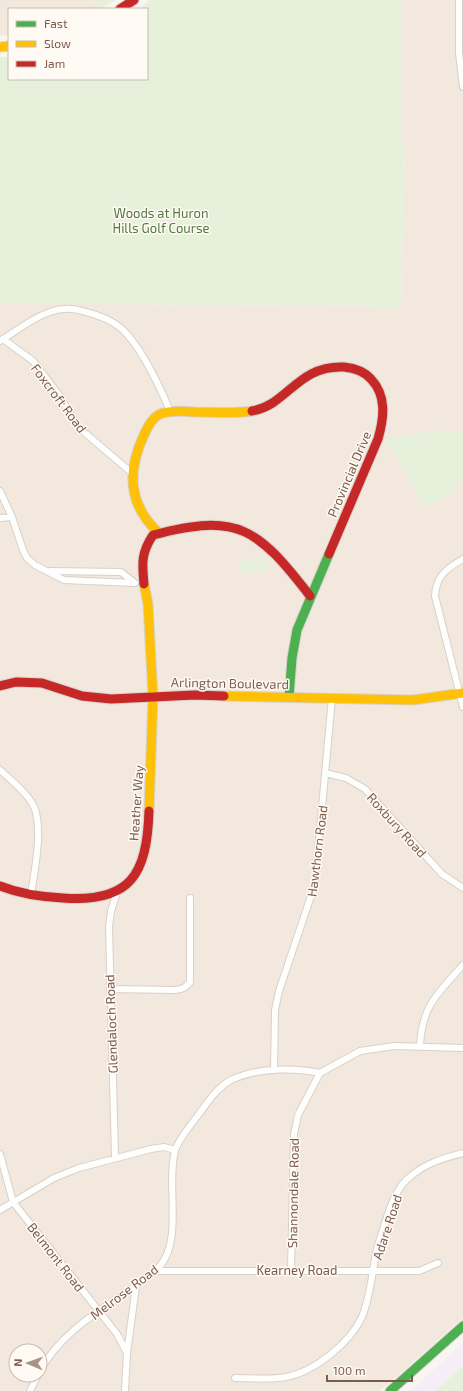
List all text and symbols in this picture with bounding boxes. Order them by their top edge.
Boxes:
legend [8,8,148,80]
text: Fast [44,16,68,30]
text: Slow [44,36,71,50]
text: Jam [44,56,65,70]
park label: Woods at Huron Hills Golf Course [112,205,210,236]
street label: Foxcroft Road [28,360,90,436]
street label: Provincial Drive [324,429,374,519]
street label: Arlington Boulevard [171,674,289,692]
street label: Heather Way [125,764,147,842]
street label: Roxbury Road [364,789,430,861]
street label: Hawthorn Road [303,804,331,898]
street label: Glendaloch Road [101,974,121,1074]
street label: Shannondale Road [284,1138,302,1248]
street label: Adare Road [369,1192,405,1262]
street label: Belmont Road [24,1219,88,1295]
street label: Melrose Road [87,1261,161,1323]
street label: Kearney Road [257,1262,337,1278]
north arrow [8,1343,48,1383]
scale bar [327,1357,412,1383]
text: N [11,1358,24,1367]
text: 100 m [333,1363,365,1377]

